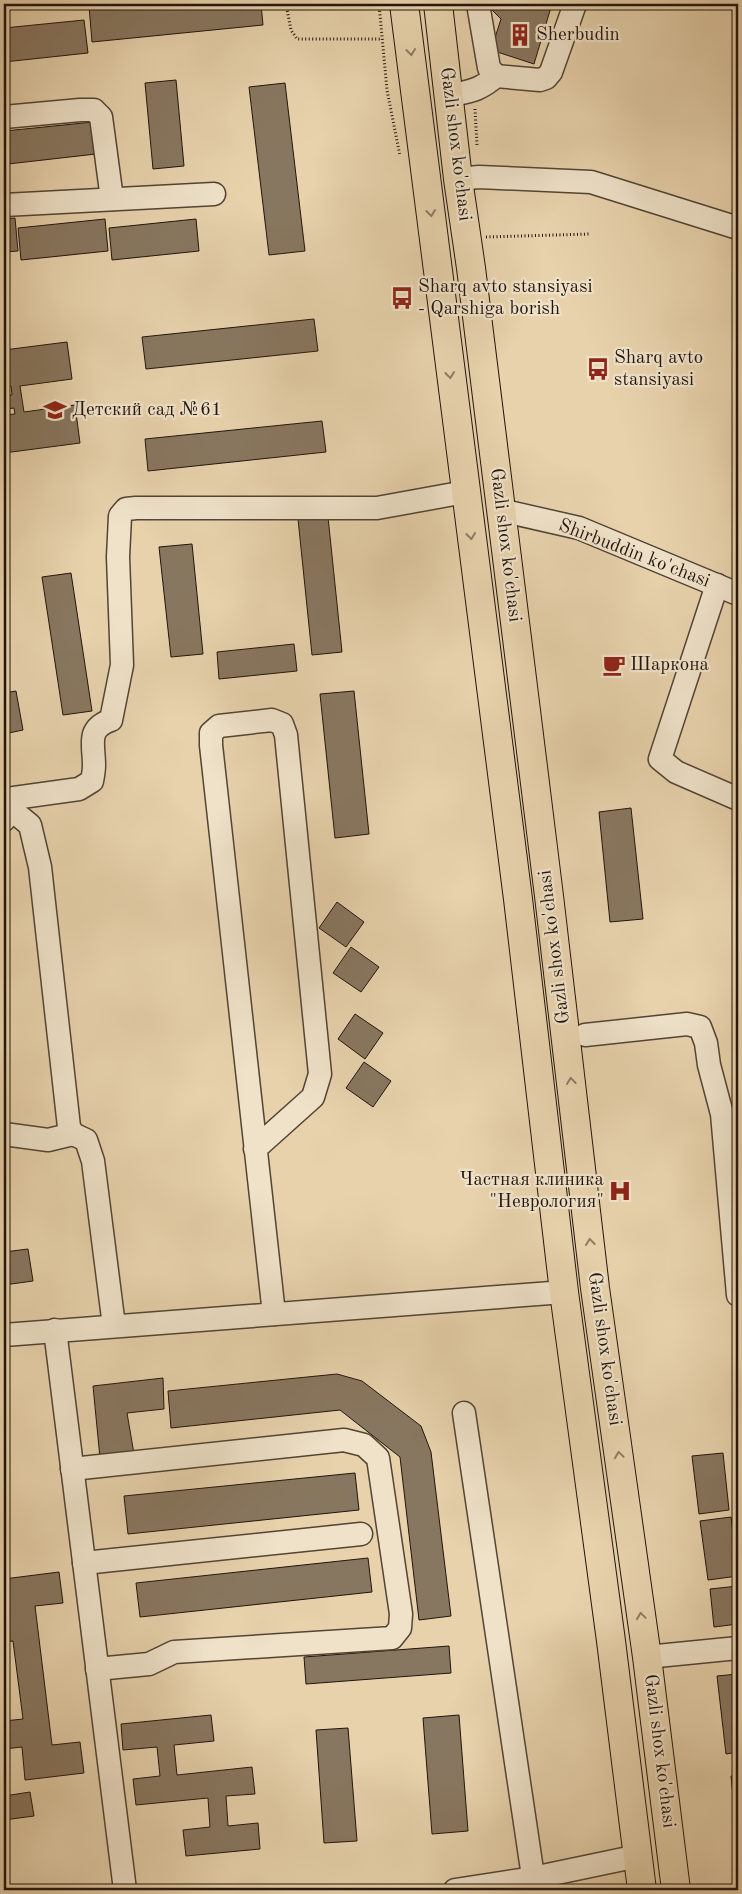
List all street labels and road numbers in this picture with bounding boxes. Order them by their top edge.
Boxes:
street label: Gazli shox ko'chasi [436,66,474,222]
street label: Gazli shox ko'chasi [486,467,524,623]
street label: Shirbuddin ko'chasi [556,516,712,592]
street label: Gazli shox ko'chasi [536,869,574,1025]
street label: Gazli shox ko'chasi [584,1271,624,1427]
street label: Gazli shox ko'chasi [640,1673,678,1829]

